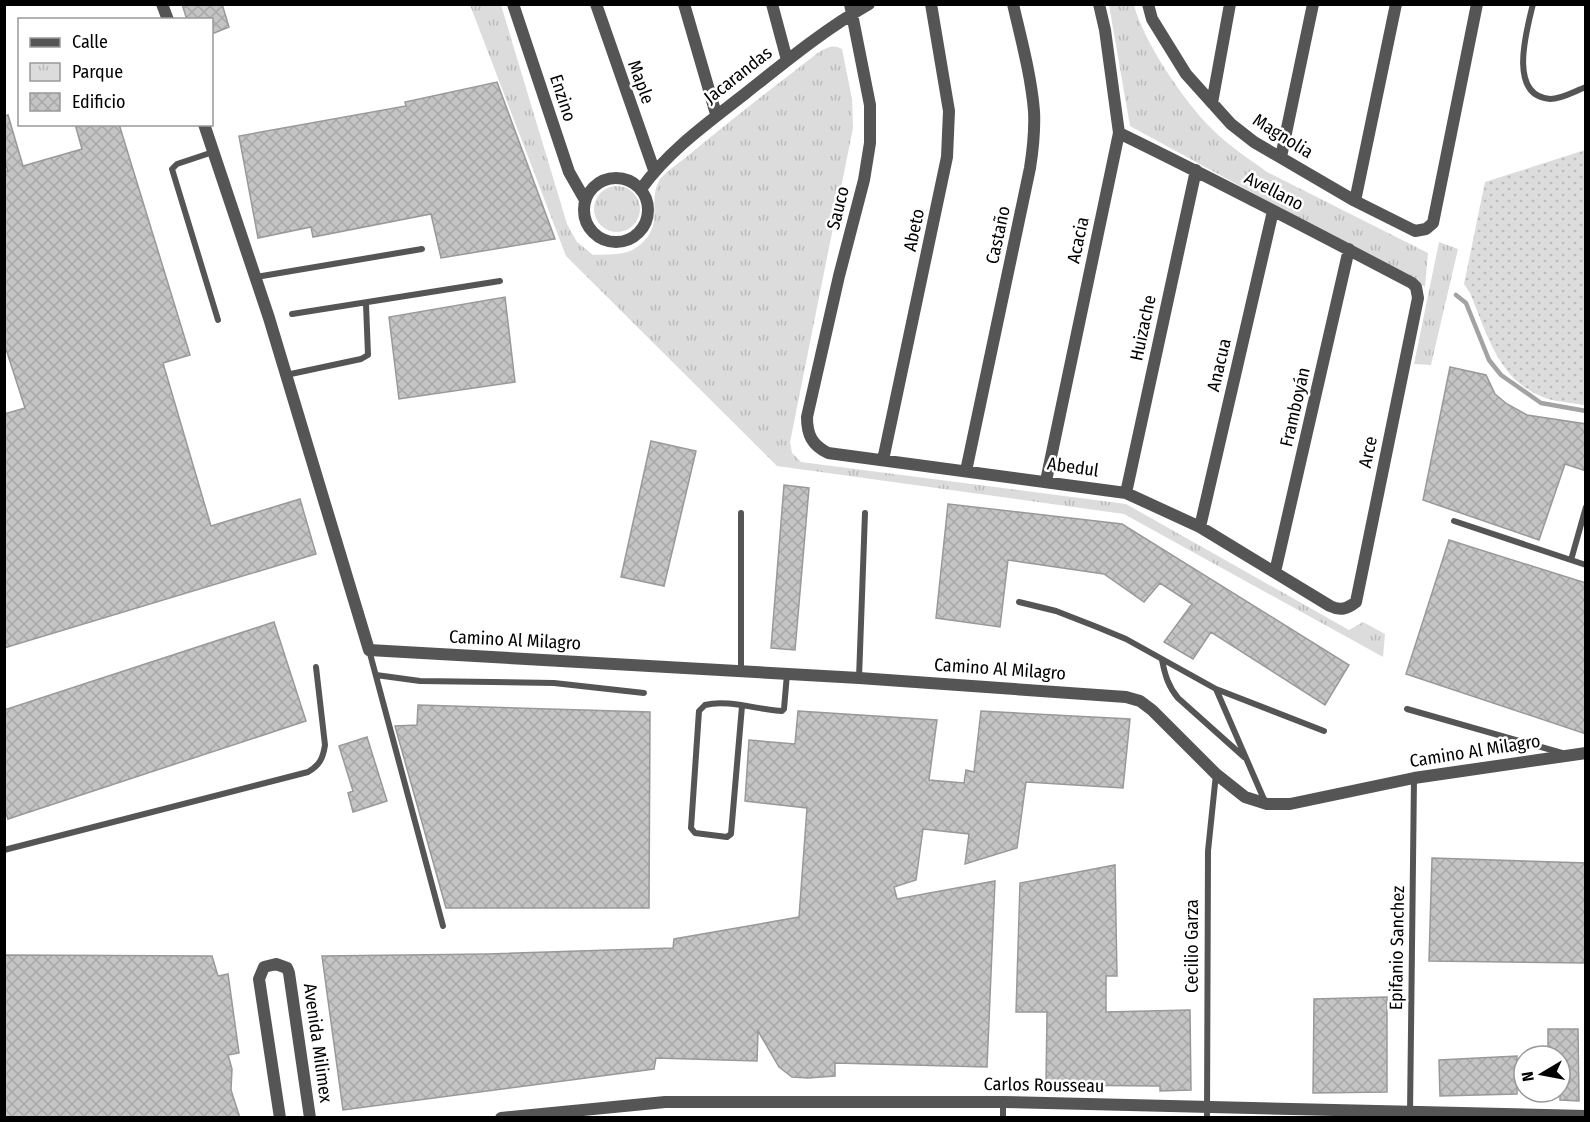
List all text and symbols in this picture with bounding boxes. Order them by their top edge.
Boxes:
legend [18,18,213,126]
text: Calle [72,31,108,53]
street label: Jacarandas [700,41,777,108]
street label: Maple [623,57,659,107]
text: Parque [72,61,123,83]
street label: Enzino [545,72,581,124]
text: Edificio [72,91,125,113]
street label: Magnolia [1249,109,1317,163]
street label: Avellano [1241,167,1307,215]
street label: Sauco [822,184,854,232]
street label: Castaño [981,204,1015,266]
street label: Abeto [899,207,929,253]
street label: Acacia [1062,215,1094,265]
street label: Huizache [1125,293,1161,363]
street label: Anacua [1202,336,1236,394]
street label: Framboyán [1275,365,1315,449]
street label: Arce [1354,434,1382,470]
street label: Abedul [1046,453,1100,482]
street label: Camino Al Milagro [448,626,582,654]
street label: Camino Al Milagro [933,653,1067,685]
street label: Camino Al Milagro [1408,730,1542,772]
street label: Epifanio Sanchez [1385,886,1409,1010]
street label: Cecilio Garza [1181,899,1203,993]
street label: Avenida Milimex [299,982,337,1104]
north arrow [1512,1044,1572,1104]
text: N [1518,1070,1538,1083]
street label: Carlos Rousseau [983,1073,1105,1097]

